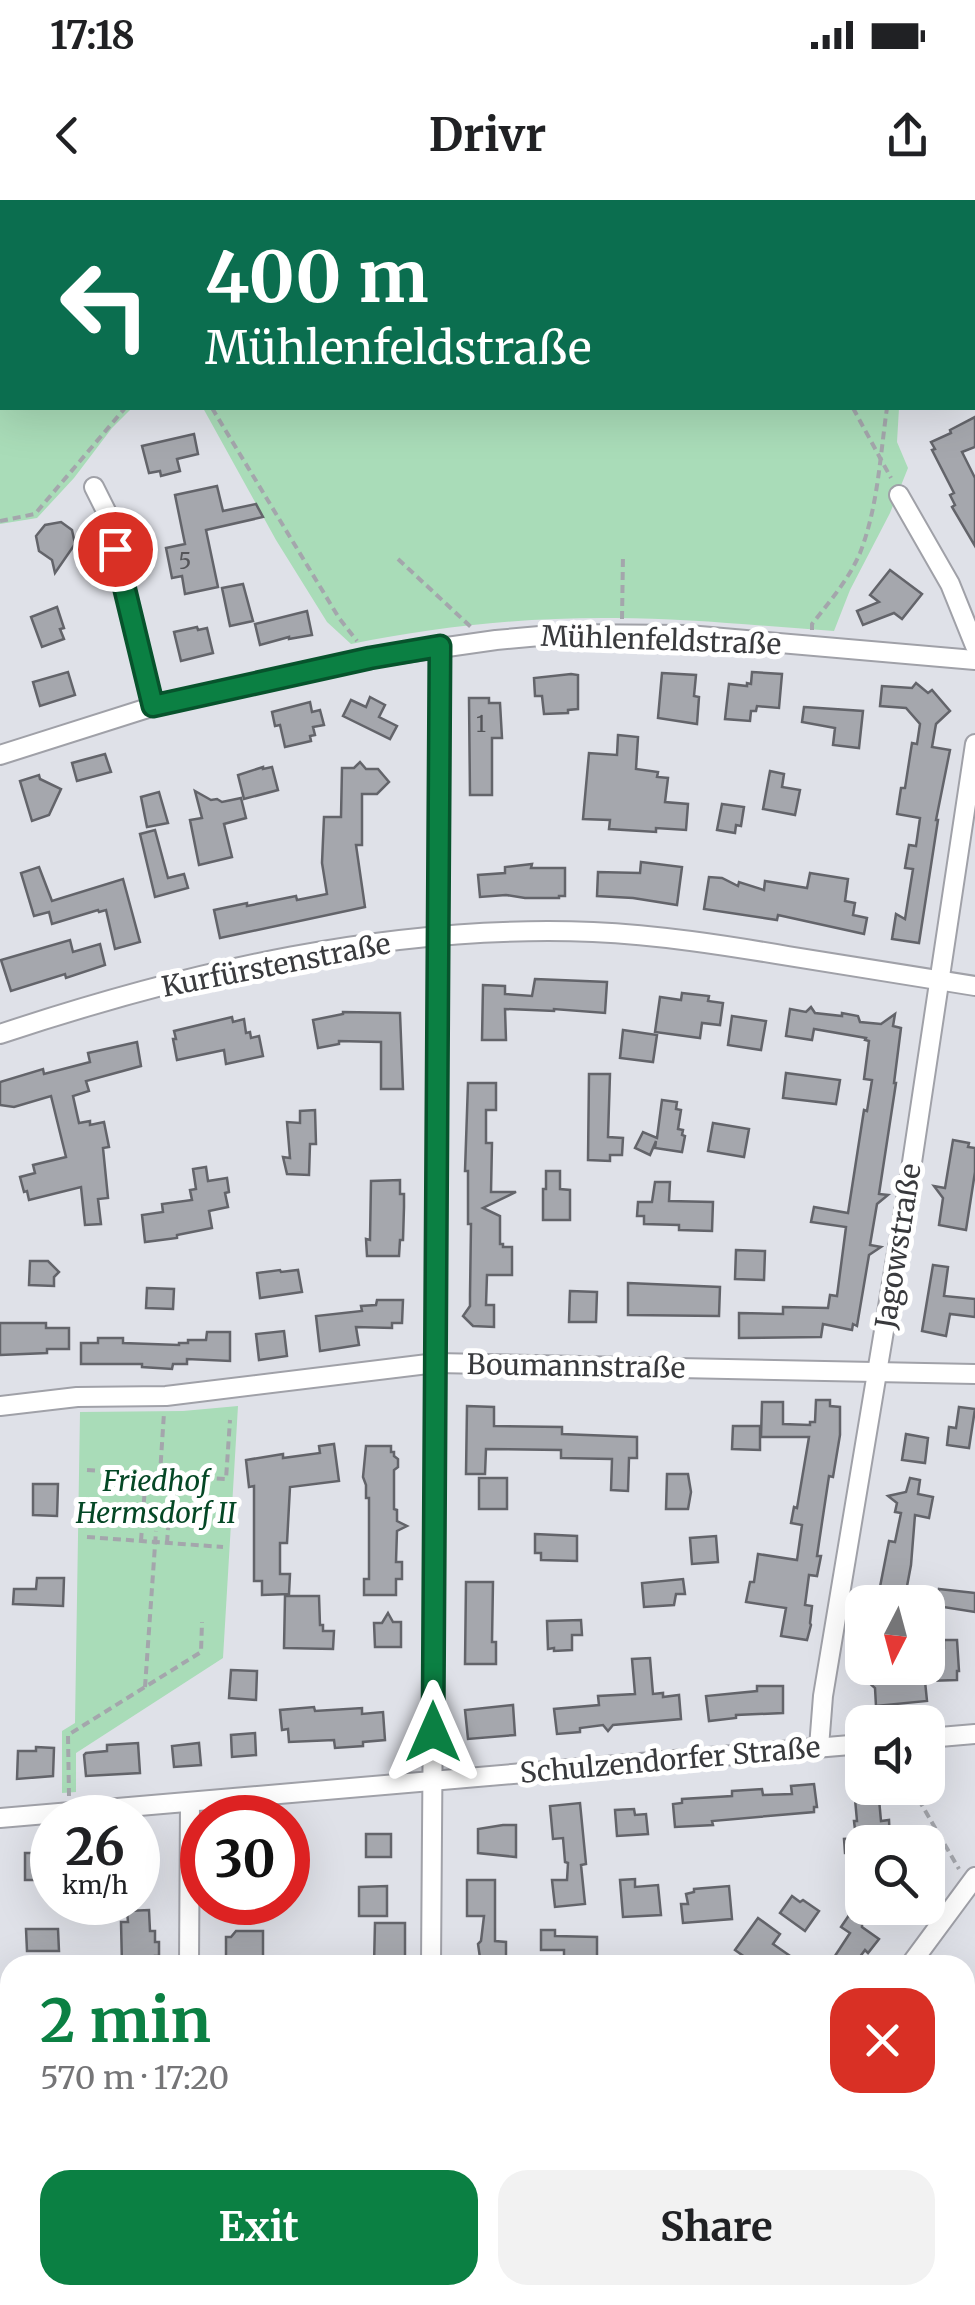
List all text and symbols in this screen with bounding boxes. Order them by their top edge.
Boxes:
text: 17:18 [50,12,135,59]
text: Drivr [429,107,546,163]
icon: back [40,108,95,163]
icon: share [880,108,935,163]
text: 400 m [205,233,429,321]
icon: left [40,240,170,370]
text: Mühlenfeldstraße [205,320,591,376]
pin [73,507,158,592]
icon: arrive [88,522,143,577]
house number: 5 [179,547,191,575]
street label: Mühlenfeldstraße [540,618,782,662]
house number: 1 [476,710,486,738]
street label: Kurfürstenstraße [159,925,393,1005]
street label: Jagowstraße [867,1161,929,1332]
street label: Boumannstraße [466,1346,686,1386]
park label: Friedhof Hermsdorf II [75,1463,237,1531]
north arrow [845,1585,945,1685]
map controls [845,1585,945,1925]
position arrow [381,1680,485,1784]
button: sound [845,1705,945,1805]
street label: Schulzendorfer Straße [518,1729,822,1791]
speed limit sign: 30 [180,1795,310,1925]
text: 26 [65,1816,125,1879]
button: search [845,1825,945,1925]
text: km/h [62,1869,128,1901]
text: 2 min [40,1983,211,2058]
button: close [830,1988,935,2093]
text: 570 m · 17:20 [40,2058,229,2098]
button: Exit [40,2170,478,2285]
button: Share [498,2170,935,2285]

